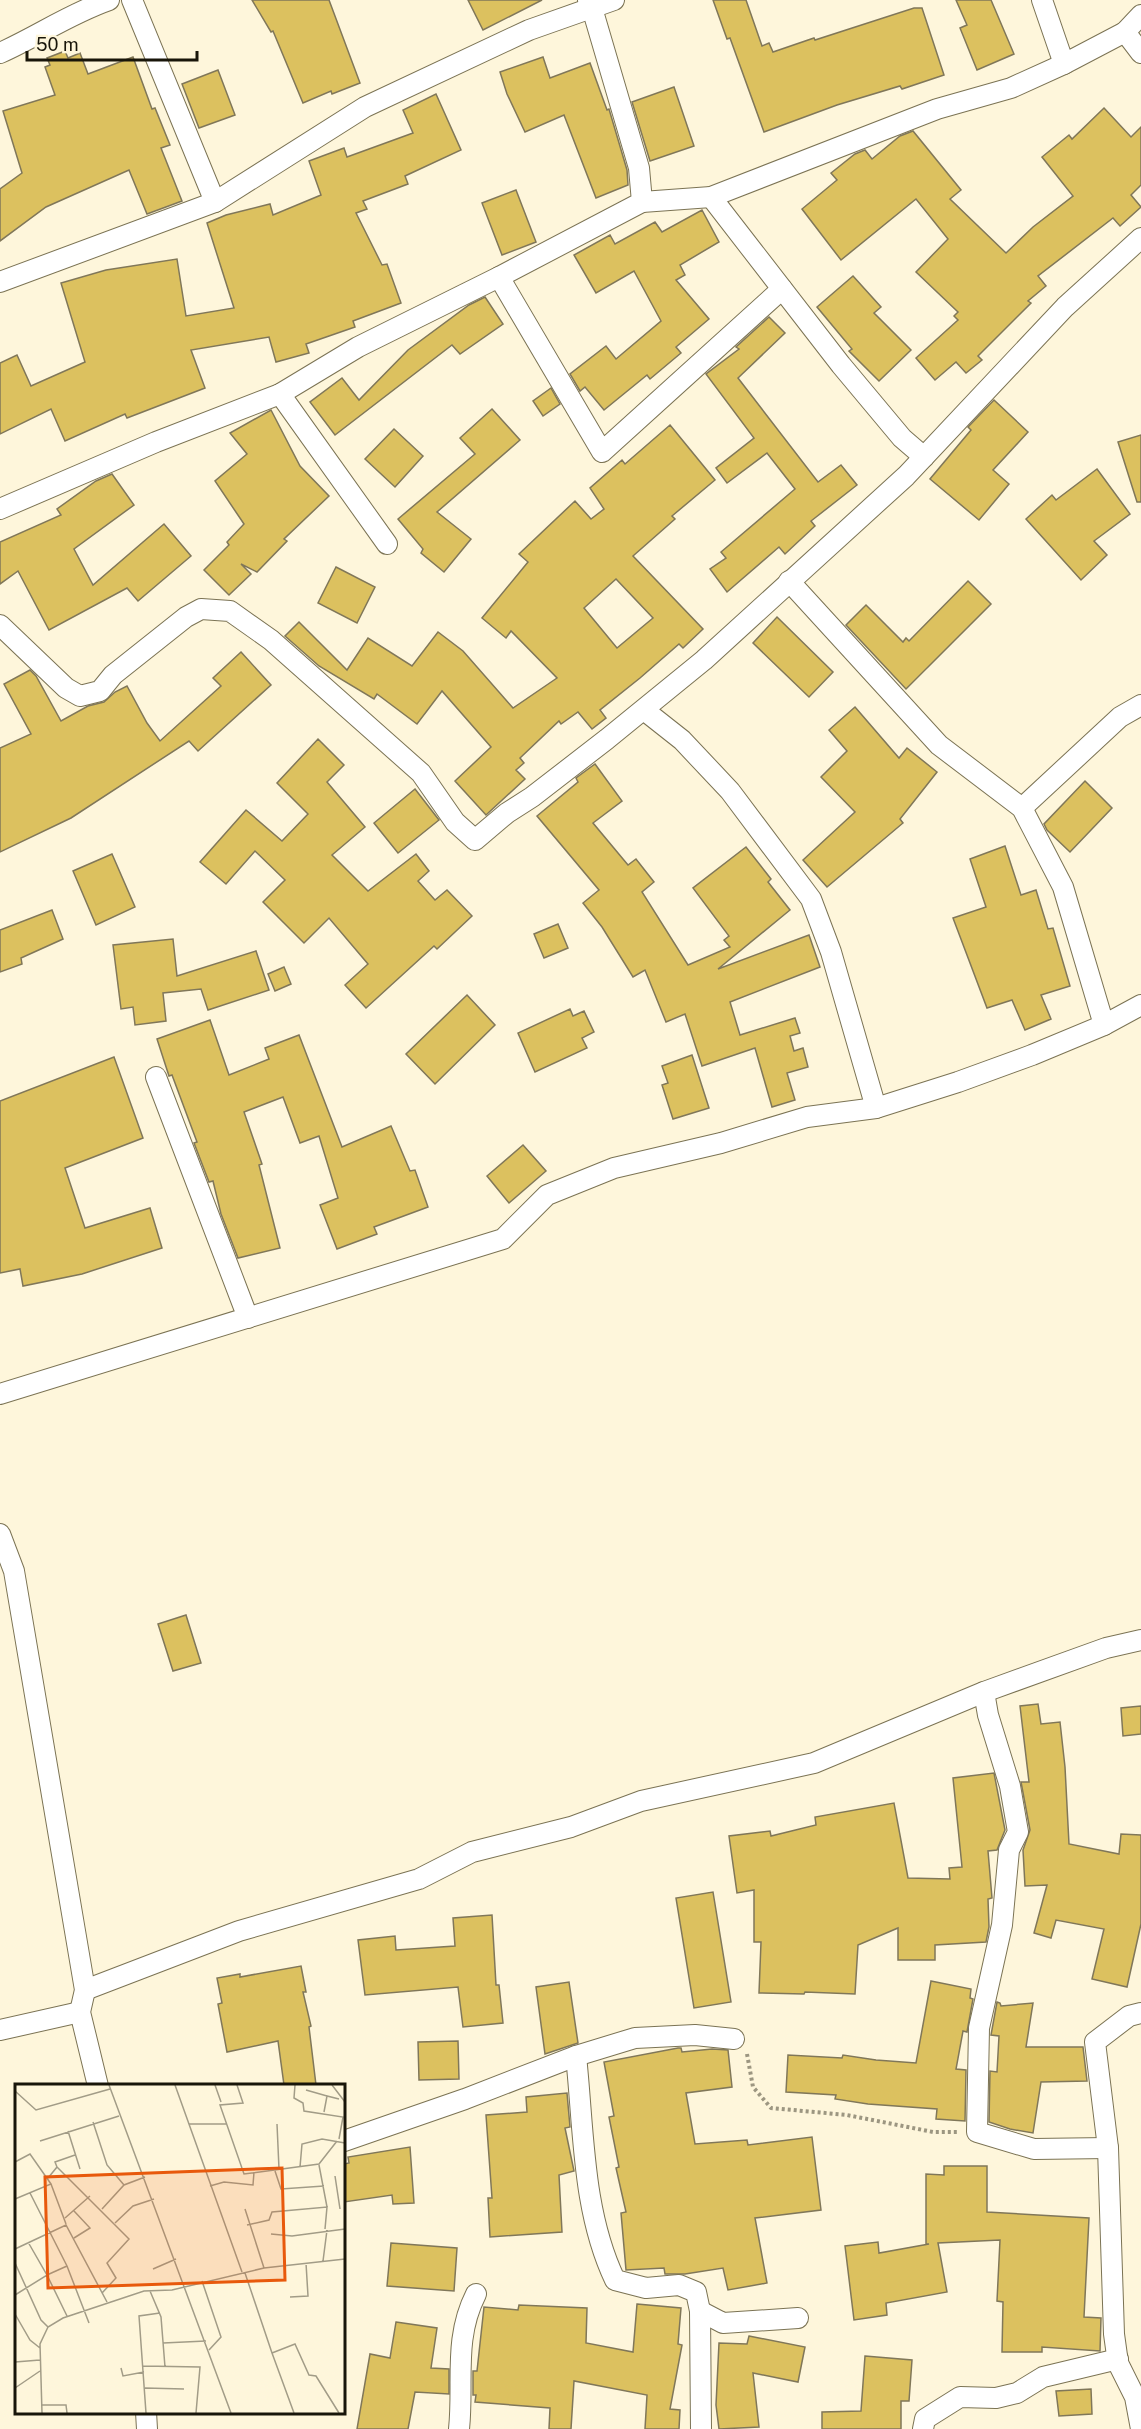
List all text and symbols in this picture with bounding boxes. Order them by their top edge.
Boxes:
scale bar [27,24,196,62]
text: 50 m [36,34,79,55]
inset map [15,2084,345,2414]

